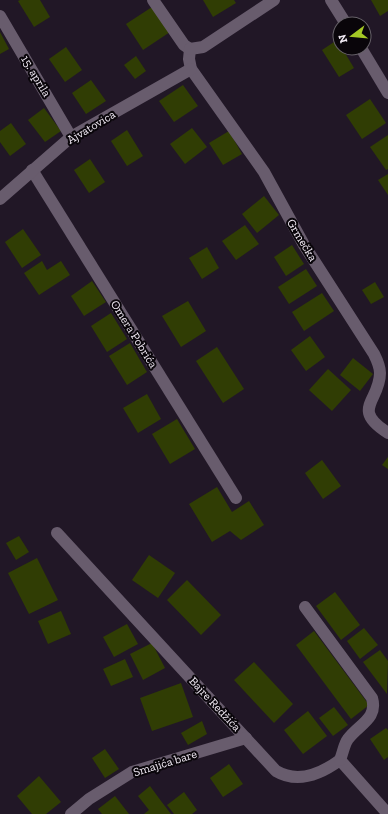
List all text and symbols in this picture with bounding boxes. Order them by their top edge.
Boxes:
north arrow [332,16,372,56]
text: N [335,32,350,44]
street label: 15. aprila [18,53,54,99]
street label: Ajvatovica [64,107,118,148]
street label: Grmečka [284,216,320,264]
street label: Omera Pobrića [108,298,161,371]
street label: Bajre Redžića [186,674,244,735]
street label: Smajića bare [131,747,199,780]

